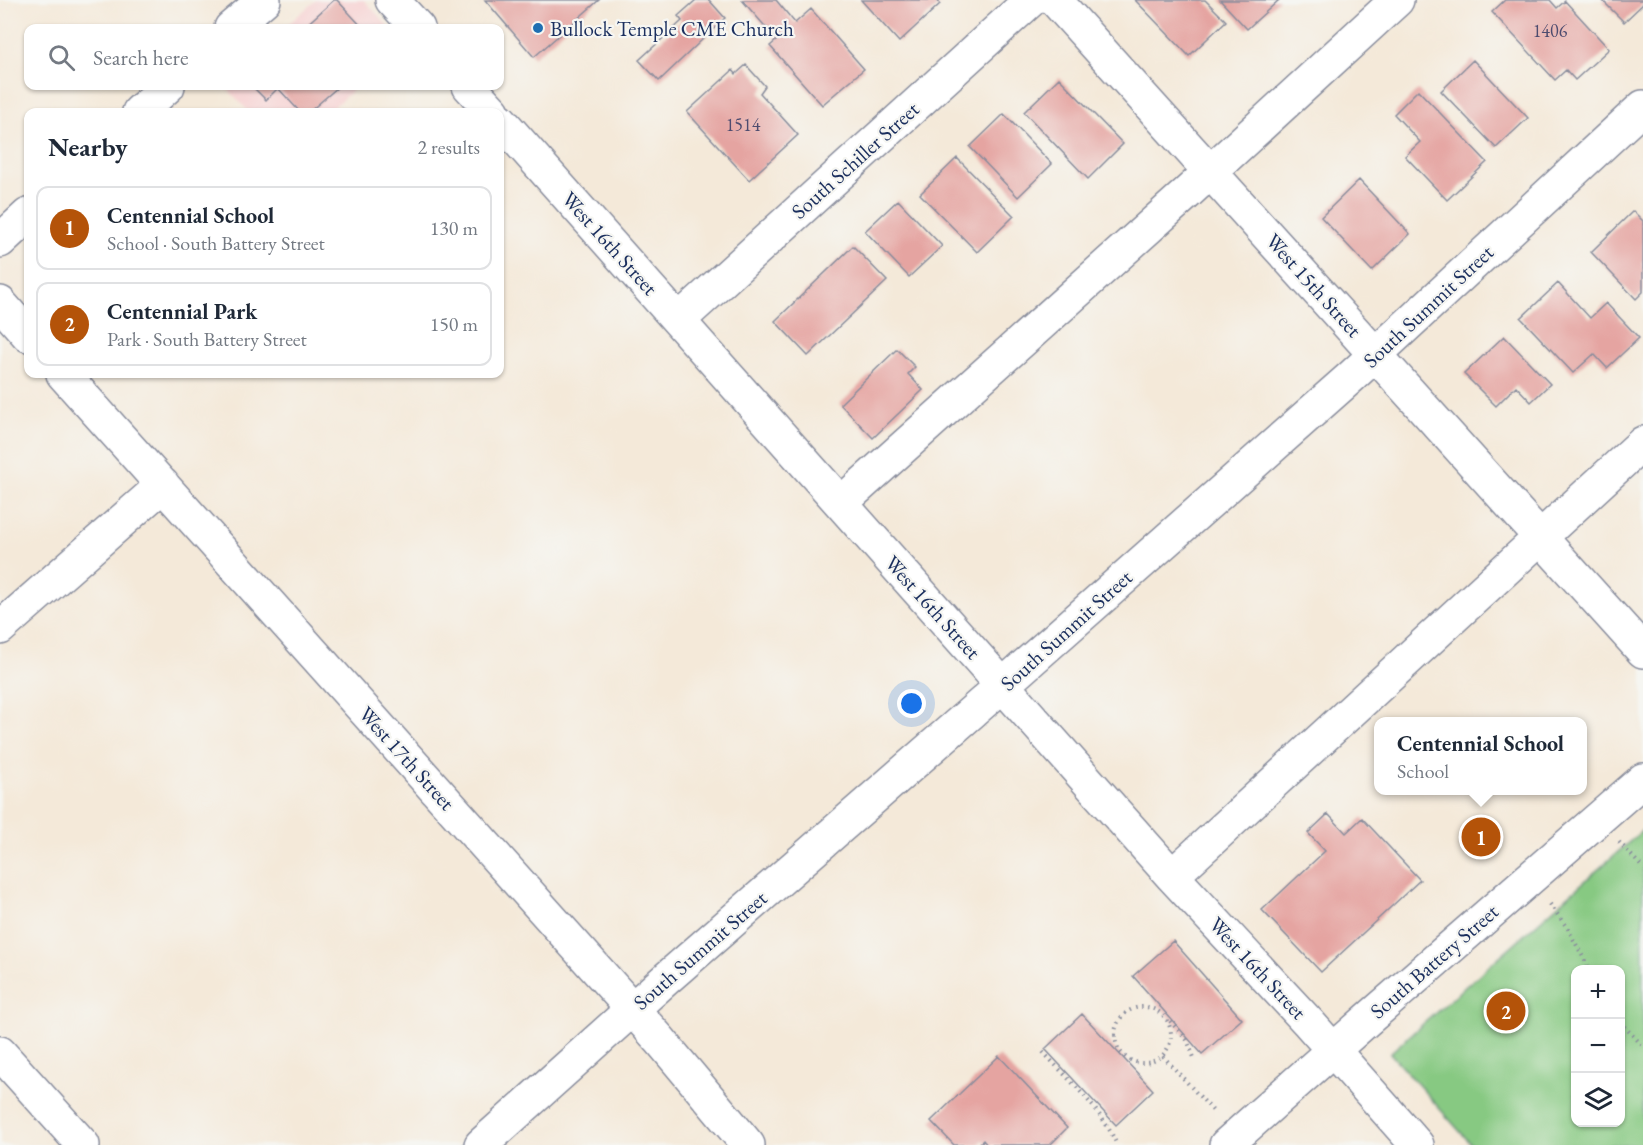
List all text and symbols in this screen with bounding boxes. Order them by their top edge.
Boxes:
place label: Bullock Temple CME Church [550,15,794,42]
house number: 1406 [1533,19,1568,42]
marker: Bullock Temple CME Church [531,21,545,35]
search box [24,24,504,90]
icon: search [45,41,78,74]
text: Search here [93,43,188,72]
street label: South Schiller Street [785,95,925,224]
house number: 1514 [726,113,761,136]
text: Nearby [48,130,128,164]
text: 2 results [417,134,480,160]
street label: West 16th Street [556,185,664,301]
text: Centennial School [107,201,274,230]
text: 1 [64,215,75,241]
text: 130 m [430,215,478,241]
street label: West 15th Street [1260,227,1368,343]
text: School · South Battery Street [107,230,325,256]
street label: South Summit Street [1357,238,1499,373]
text: Centennial Park [107,297,257,326]
text: 2 [64,311,75,337]
text: 150 m [430,311,478,337]
text: Park · South Battery Street [107,326,307,352]
street label: West 16th Street [879,549,987,665]
street label: South Summit Street [994,563,1138,696]
your location [897,689,926,718]
street label: West 17th Street [353,700,461,816]
popup [1374,717,1587,795]
text: Centennial School [1397,729,1564,758]
text: School [1397,758,1449,784]
pin: 1 [1462,814,1500,860]
street label: South Summit Street [628,884,773,1015]
street label: South Battery Street [1364,898,1504,1024]
street label: West 16th Street [1204,911,1313,1025]
map controls [1571,965,1625,1127]
button: + [1571,965,1625,1019]
pin: 2 [1486,988,1526,1034]
button: − [1571,1019,1625,1073]
button: layers [1571,1073,1625,1127]

